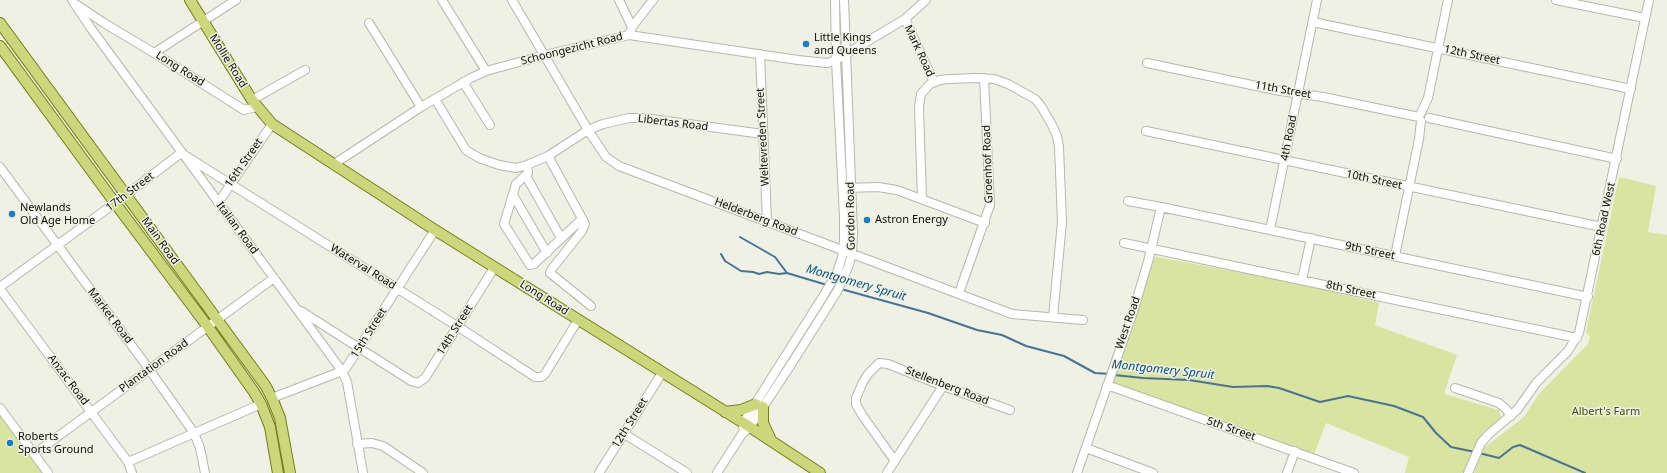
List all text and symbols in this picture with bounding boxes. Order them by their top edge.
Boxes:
street label: Mark Road [901,23,937,79]
street label: Schoongezicht Road [520,30,624,68]
place label: Little Kings and Queens [814,31,876,57]
street label: Mollie Road [206,32,250,90]
marker: Little Kings and Queens [801,39,811,49]
street label: 12th Street [1443,43,1501,67]
street label: Long Road [153,49,207,89]
street label: 11th Street [1254,79,1312,101]
street label: Weltevreden Street [754,87,772,187]
street label: Libertas Road [637,112,709,134]
street label: 4th Road [1278,114,1300,162]
street label: Groenhof Road [980,125,996,203]
street label: 16th Street [222,136,266,190]
street label: 10th Street [1345,168,1403,192]
street label: 17th Street [103,170,157,214]
street label: 6th Road West [1590,181,1618,257]
street label: Gordon Road [844,182,858,250]
street label: Helderberg Road [712,195,800,239]
street label: Italian Road [213,199,261,257]
place label: Newlands Old Age Home [20,201,95,227]
marker: Newlands Old Age Home [7,209,17,219]
place label: Astron Energy [875,213,948,227]
street label: Main Road [138,215,182,267]
marker: Astron Energy [862,215,872,225]
street label: 9th Street [1344,239,1396,263]
street label: Waterval Road [328,242,398,292]
water label: Montgomery Spruit [804,262,908,304]
street label: Long Road [517,278,571,318]
street label: 8th Street [1325,278,1377,302]
street label: Market Road [85,286,135,346]
street label: West Road [1113,295,1143,351]
street label: 14th Street [434,302,476,358]
street label: 15th Street [348,305,390,361]
street label: Plantation Road [117,337,191,395]
street label: Anzac Road [45,352,91,408]
water label: Montgomery Spruit [1111,357,1215,383]
street label: Stellenberg Road [903,364,991,408]
street label: 12th Street [609,395,651,451]
park label: Albert's Farm [1572,405,1640,419]
street label: 5th Street [1205,415,1257,443]
place label: Roberts Sports Ground [18,430,93,456]
marker: Roberts Sports Ground [5,438,15,448]

